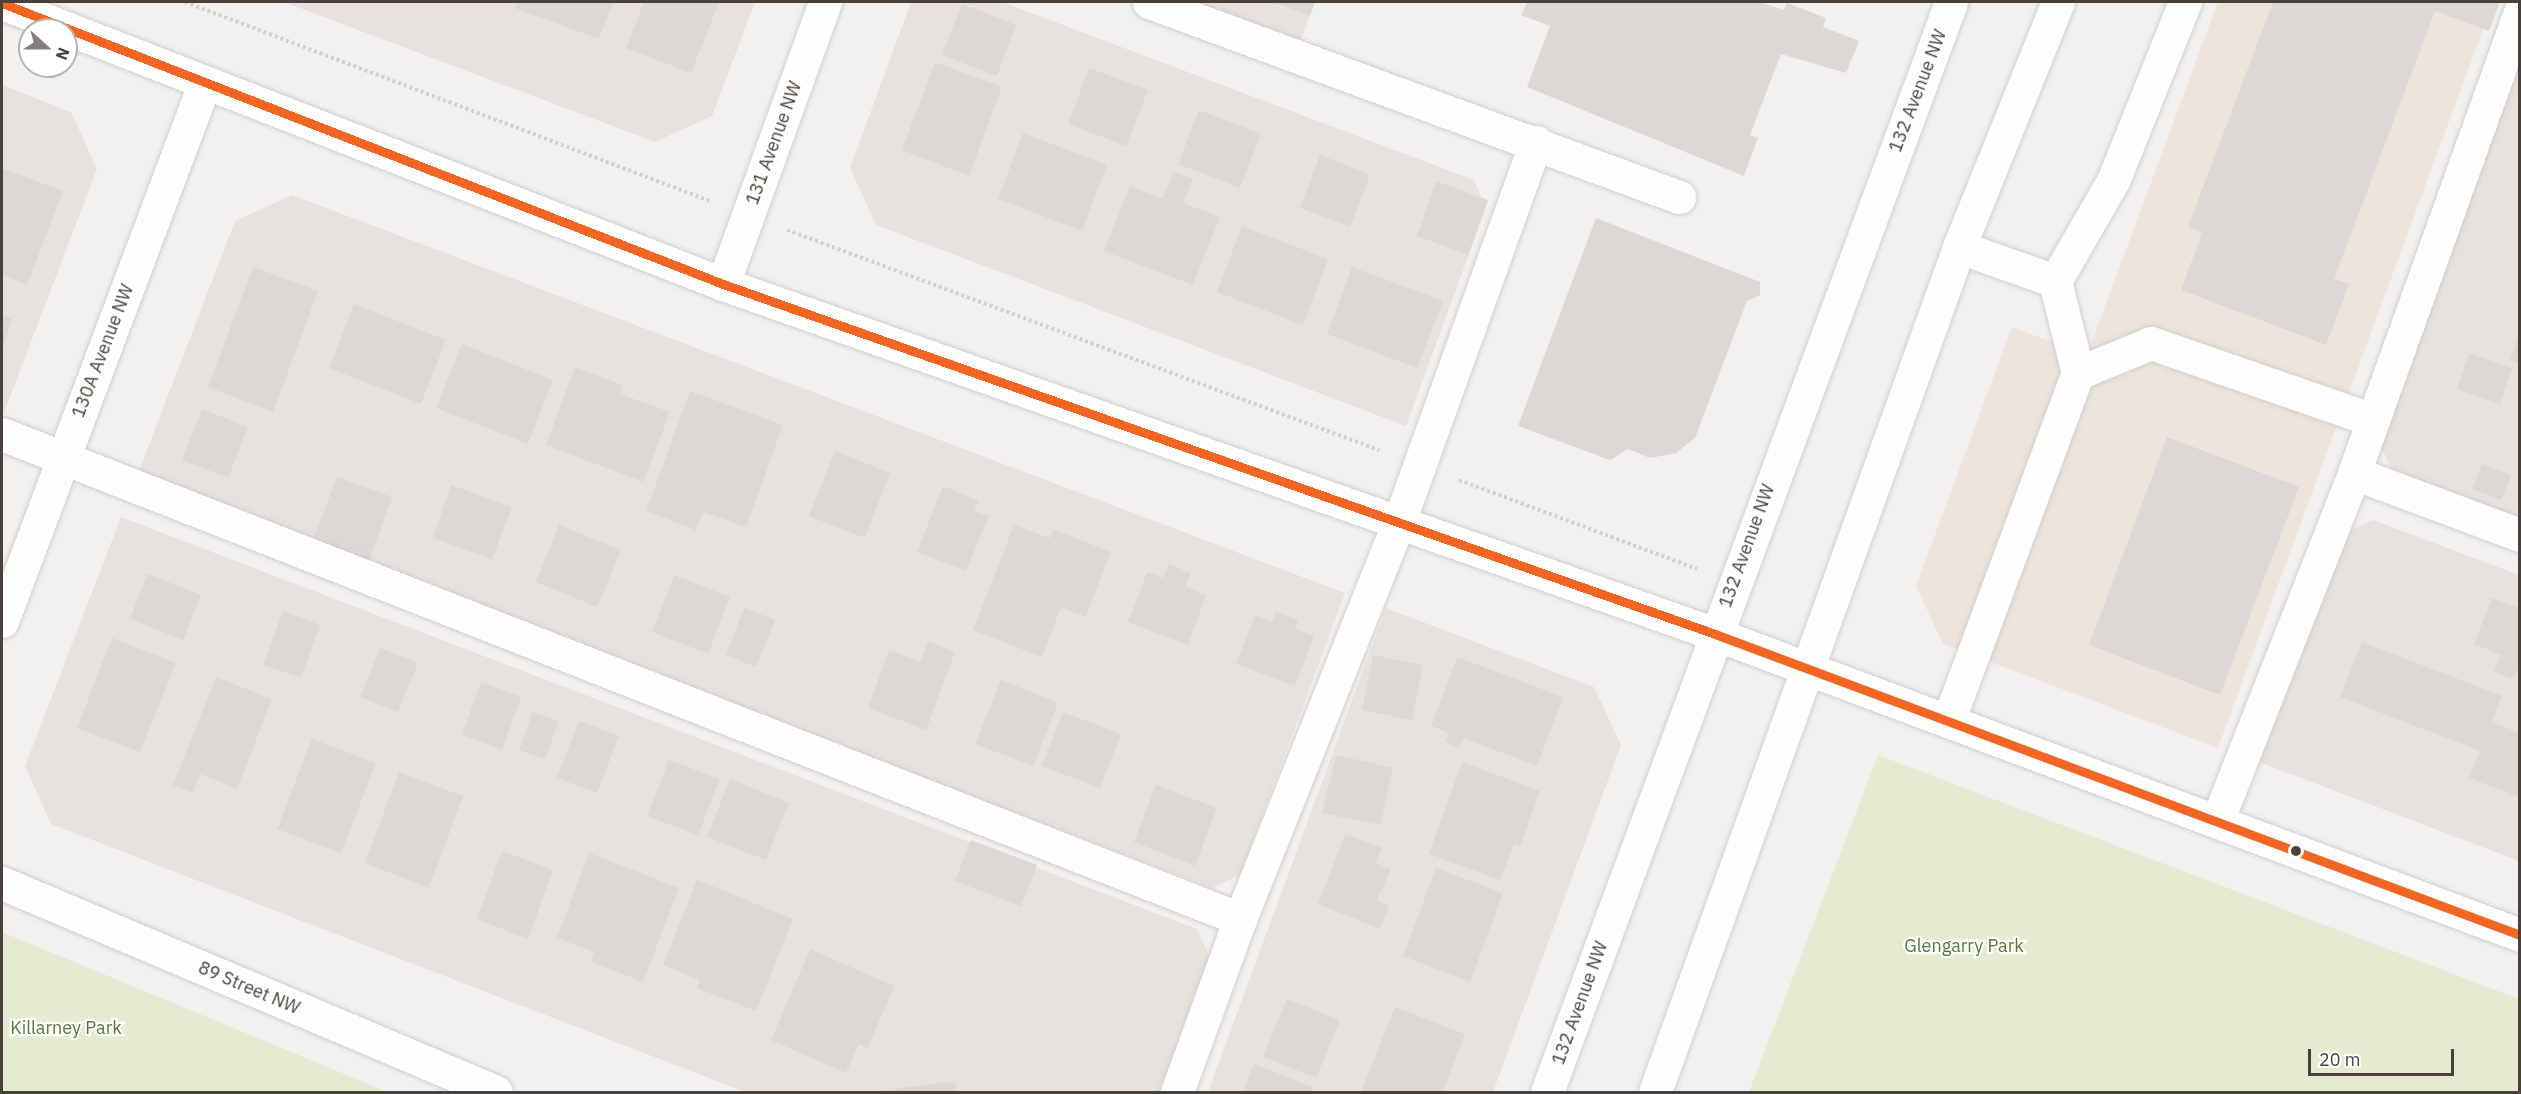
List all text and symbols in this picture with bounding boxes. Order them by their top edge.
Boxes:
north arrow [18,18,78,78]
street label: 132 Avenue NW [1885,27,1951,155]
text: N [52,45,74,63]
street label: 131 Avenue NW [742,78,806,208]
street label: 130A Avenue NW [68,281,138,421]
street label: 132 Avenue NW [1715,481,1779,611]
unlabelled marker [2290,845,2302,857]
park label: Glengarry Park [1904,935,2024,957]
street label: 132 Avenue NW [1548,938,1612,1068]
street label: 89 Street NW [195,957,303,1019]
park label: Killarney Park [10,1017,122,1039]
scale bar [2311,1037,2456,1075]
text: 20 m [2319,1048,2361,1071]

